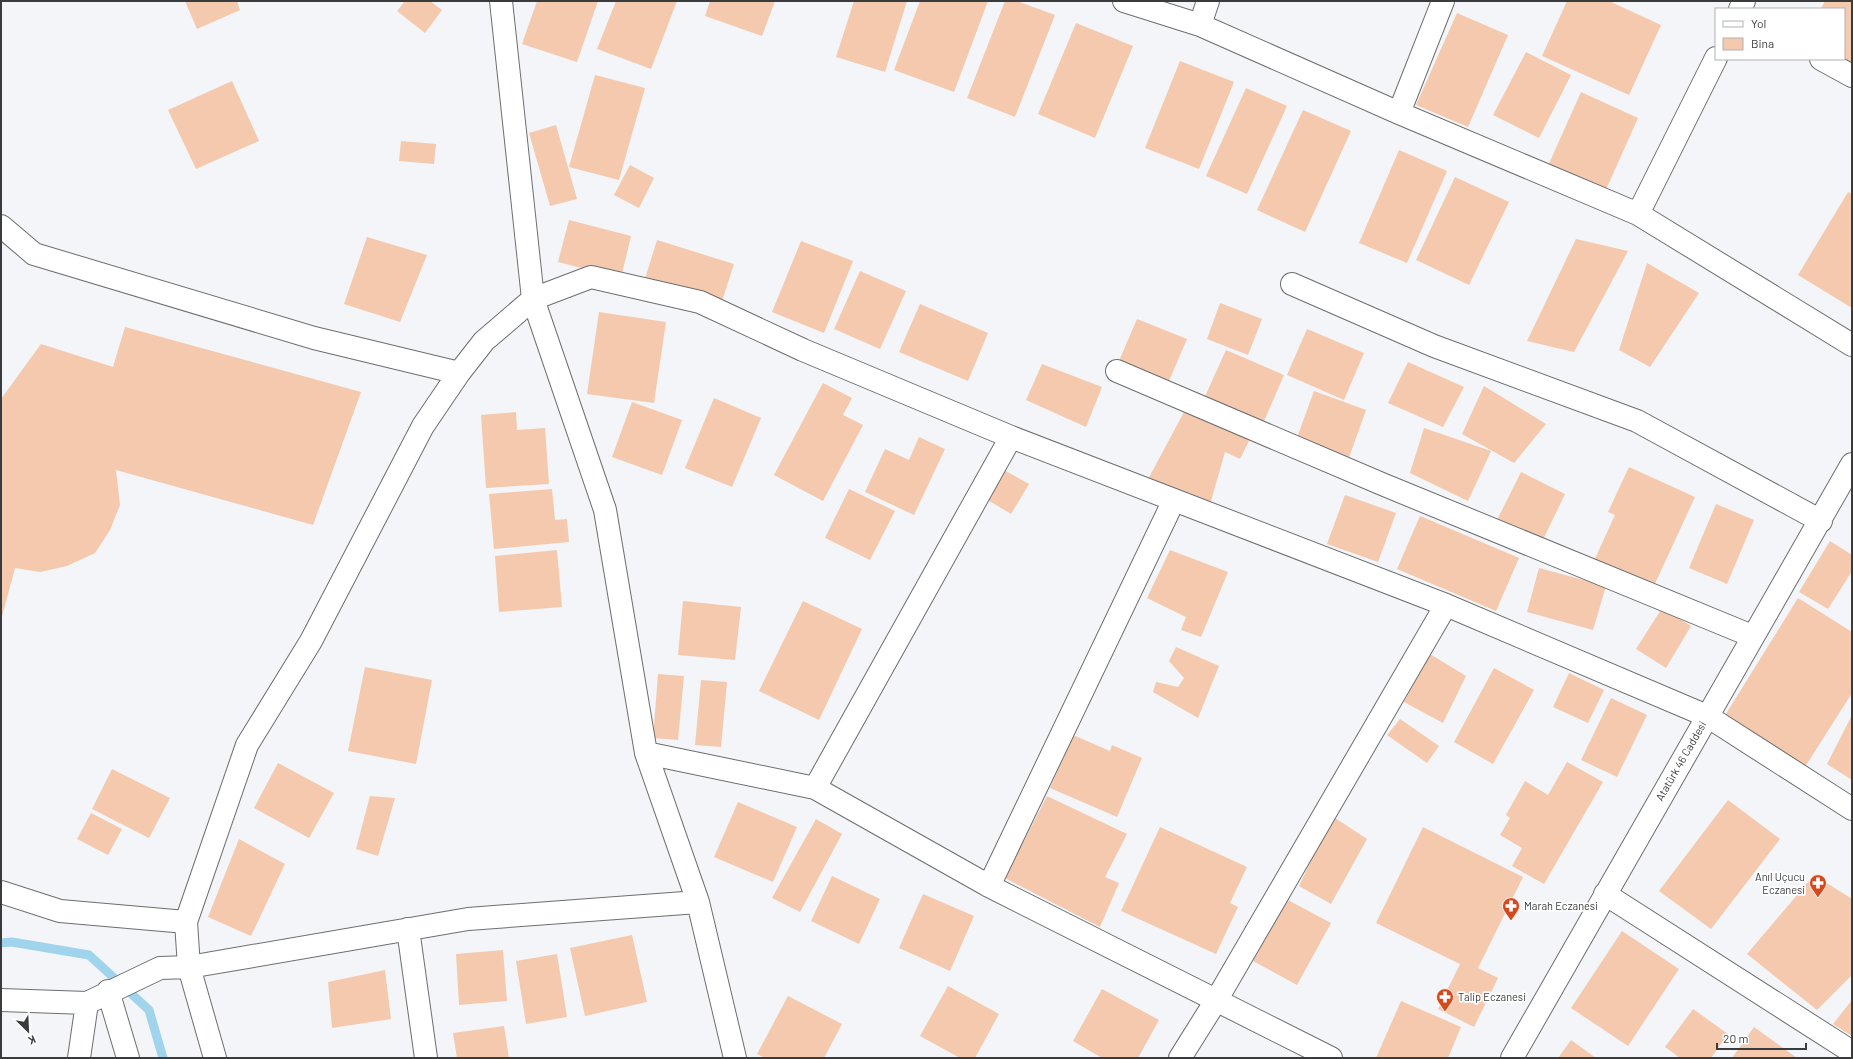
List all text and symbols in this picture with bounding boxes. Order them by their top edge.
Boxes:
legend [1715,8,1845,60]
text: Yol [1751,16,1766,30]
text: Bina [1751,36,1774,50]
street label: Atatürk 46 Caddesi [1652,718,1709,803]
place label: Anıl Uçucu Eczanesi [1755,870,1805,896]
pharmacy icon: Anıl Uçucu Eczanesi [1808,873,1828,898]
pharmacy icon: Marah Eczanesi [1501,896,1521,921]
place label: Marah Eczanesi [1524,899,1598,912]
pharmacy icon: Talip Eczanesi [1435,987,1455,1012]
place label: Talip Eczanesi [1458,990,1526,1003]
north arrow [8,1011,48,1051]
scale bar [1717,1025,1806,1051]
text: 20 m [1723,1031,1749,1045]
text: K [26,1033,38,1048]

